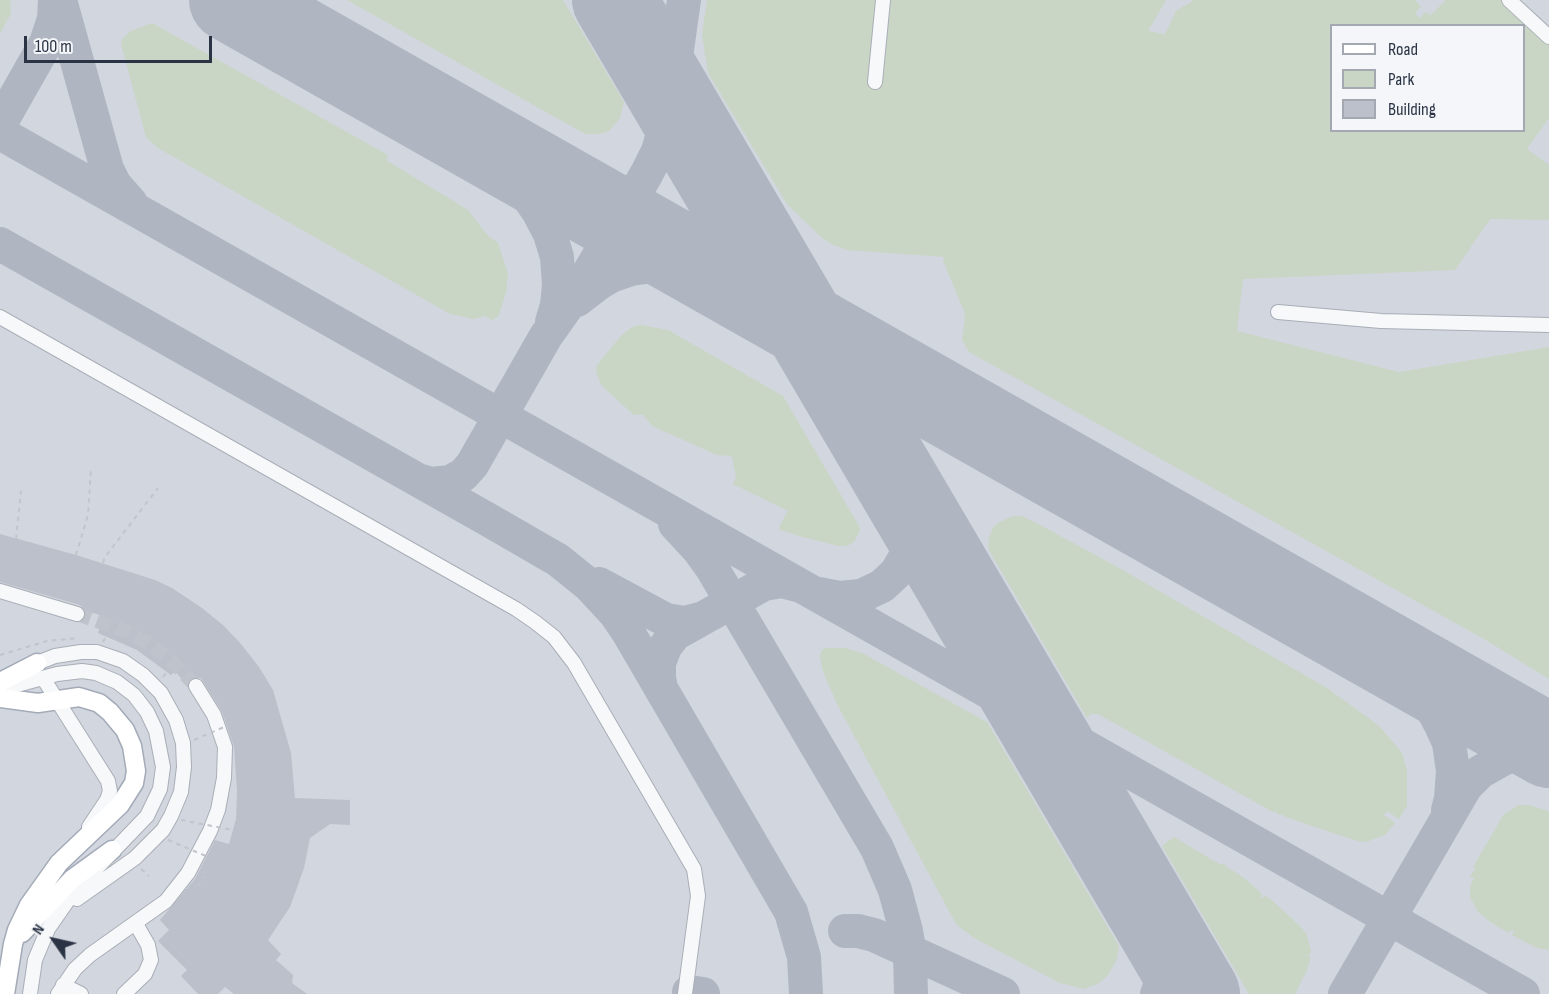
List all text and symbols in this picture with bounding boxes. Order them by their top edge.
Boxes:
scale bar [27,24,214,62]
legend [1330,24,1525,132]
text: 100 m [35,36,72,57]
text: Road [1388,39,1418,60]
text: Park [1388,69,1414,90]
text: Building [1388,99,1436,120]
north arrow [24,910,84,970]
text: N [28,921,49,939]

